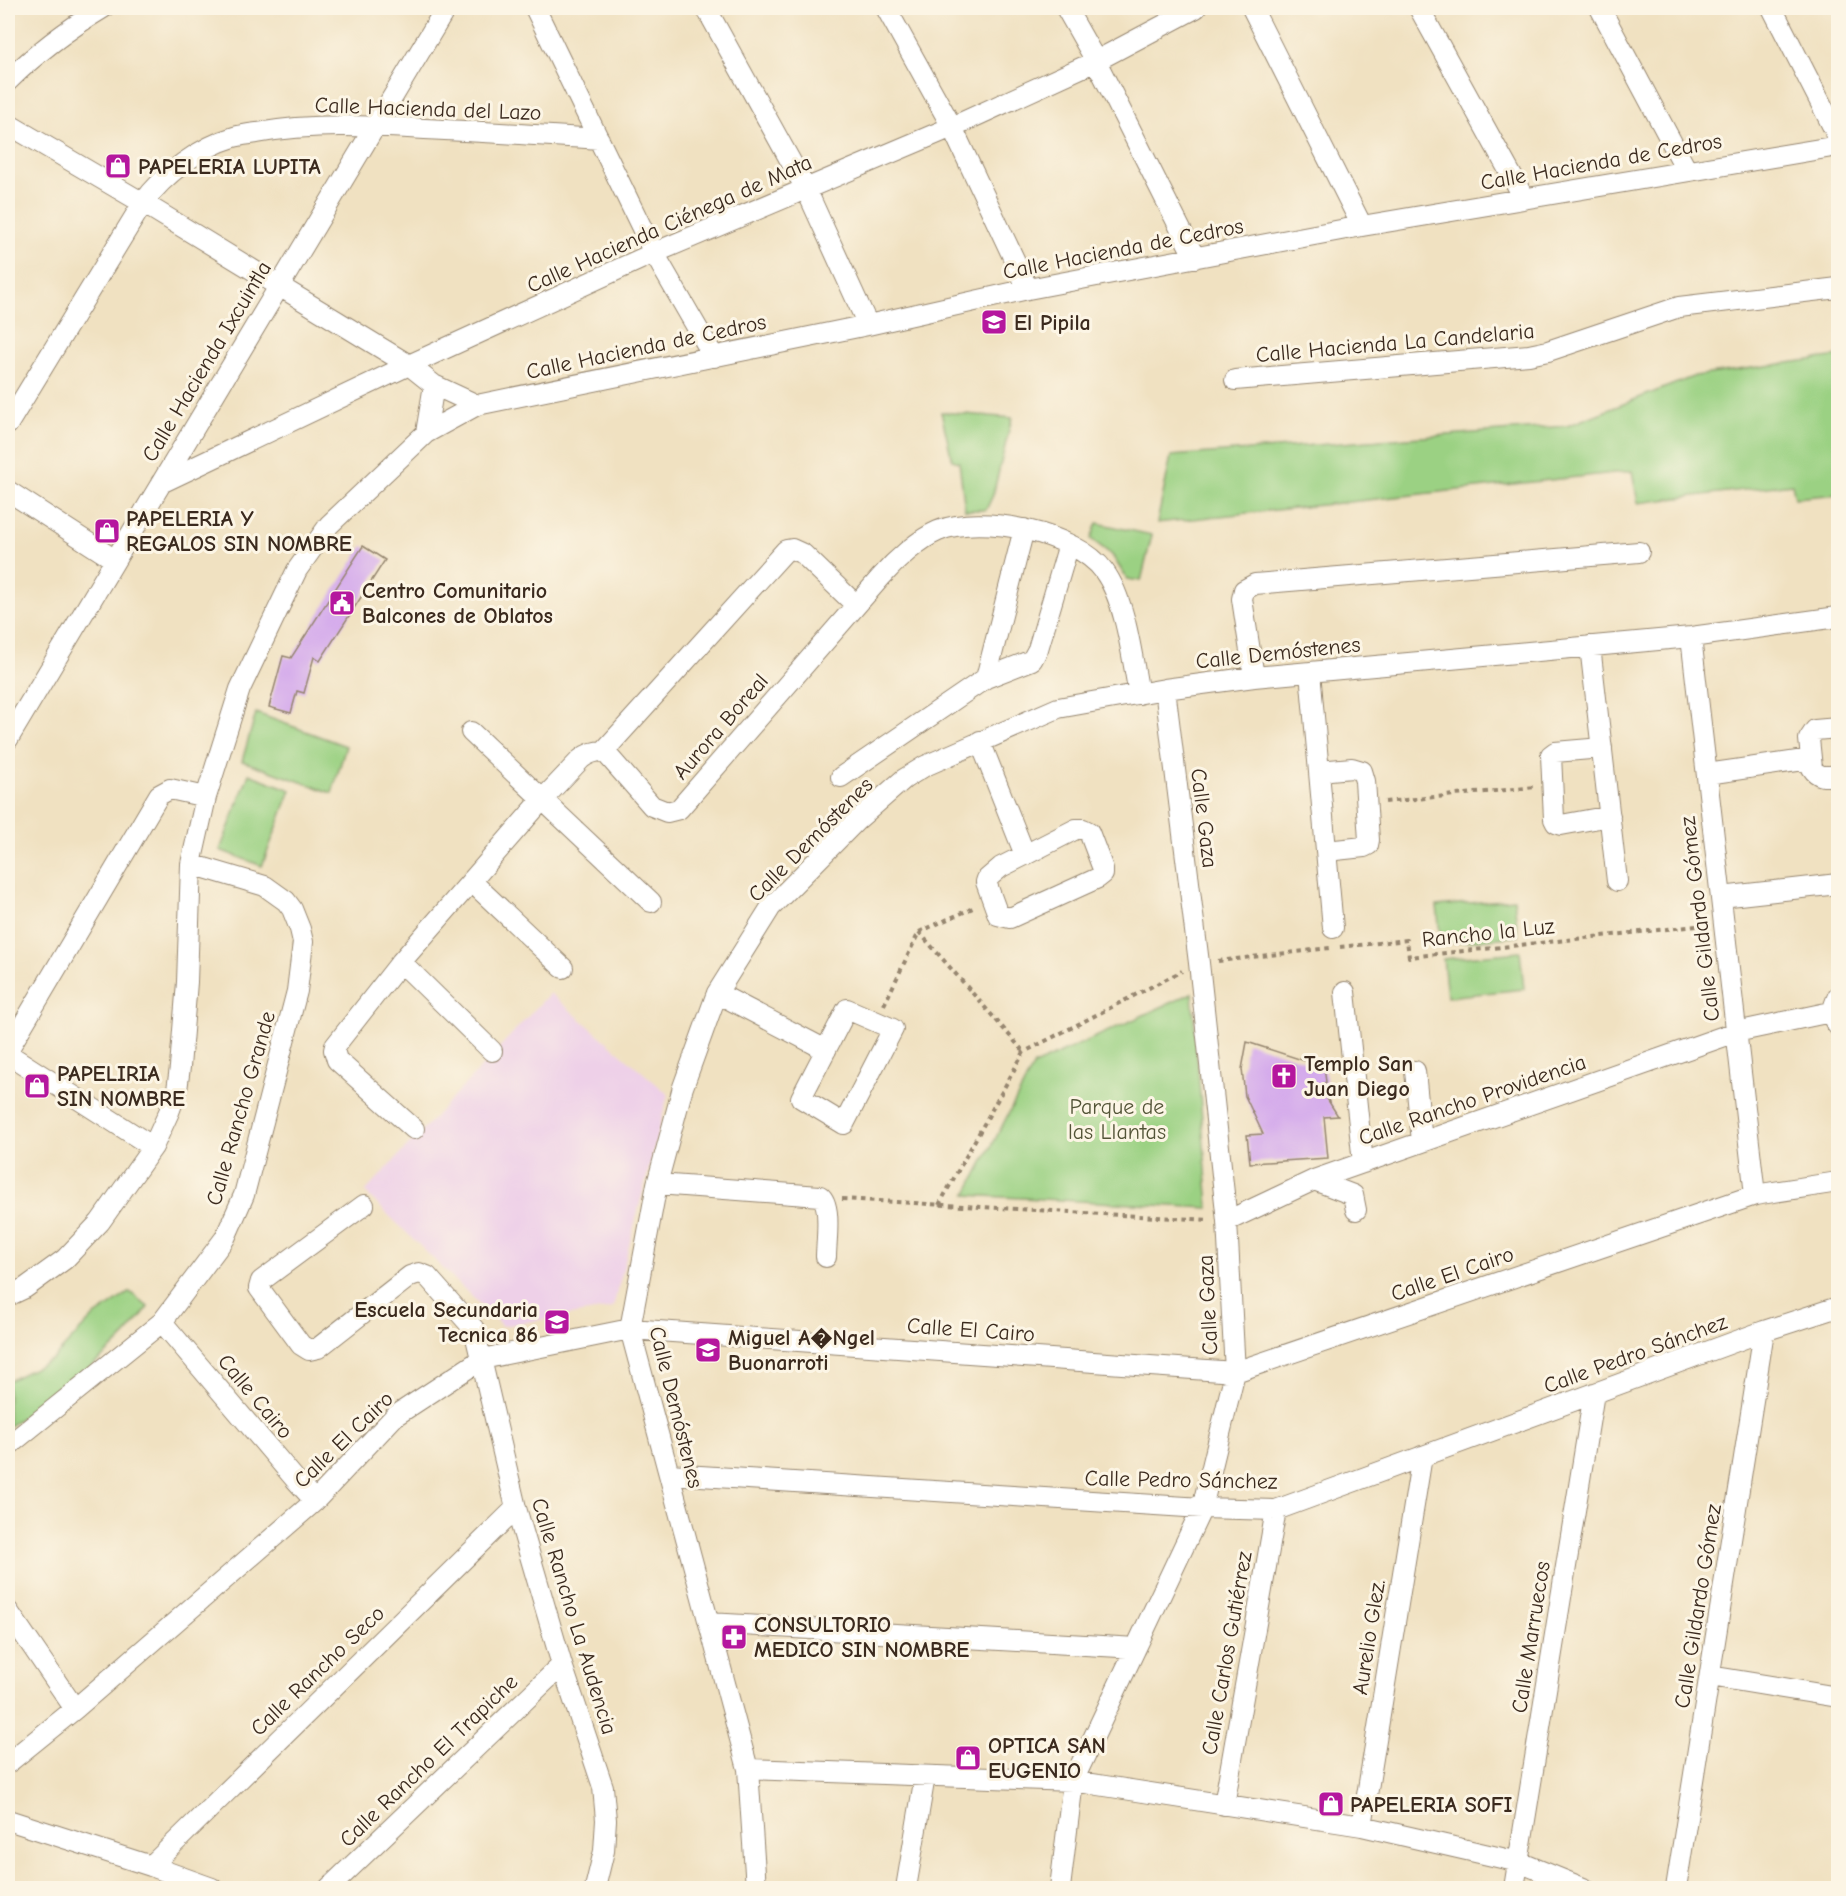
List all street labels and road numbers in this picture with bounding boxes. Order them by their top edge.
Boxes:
street label: Calle Hacienda del Lazo [314,92,542,126]
street label: Calle Hacienda de Cedros [1479,128,1724,196]
street label: Calle Hacienda Ciénega de Mata [523,149,816,299]
street label: Calle Hacienda de Cedros [1001,213,1246,285]
street label: Calle Hacienda Ixcuintla [137,257,277,466]
street label: Calle Hacienda de Cedros [524,309,768,385]
street label: Calle Hacienda La Candelaria [1255,318,1535,368]
street label: Calle Demóstenes [1194,631,1362,675]
street label: Aurora Boreal [668,668,774,785]
street label: Calle Gaza [1185,767,1223,870]
street label: Calle Demóstenes [743,772,878,907]
street label: Calle Gildardo Gómez [1674,814,1725,1023]
street label: Rancho la Luz [1421,913,1556,953]
street label: Calle Rancho Grande [201,1008,281,1208]
street label: Calle Rancho Providencia [1355,1049,1589,1151]
street label: Calle El Cairo [1388,1241,1517,1307]
street label: Calle Gaza [1192,1254,1224,1356]
street label: Calle Pedro Sánchez [1540,1309,1731,1399]
street label: Calle El Cairo [906,1313,1036,1347]
street label: Calle Demóstenes [643,1324,709,1491]
street label: Calle Cairo [212,1349,298,1444]
street label: Calle El Cairo [289,1386,399,1494]
street label: Calle Pedro Sánchez [1084,1465,1278,1495]
street label: Calle Rancho La Audencia [526,1495,622,1738]
street label: Calle Gildardo Gómez [1669,1502,1727,1710]
street label: Calle Carlos Gutiérrez [1196,1549,1258,1757]
street label: Calle Marruecos [1506,1559,1556,1715]
street label: Aurelio Glez. [1347,1578,1391,1697]
street label: Calle Rancho Seco [245,1600,390,1741]
street label: Calle Rancho El Trapiche [334,1669,523,1852]

